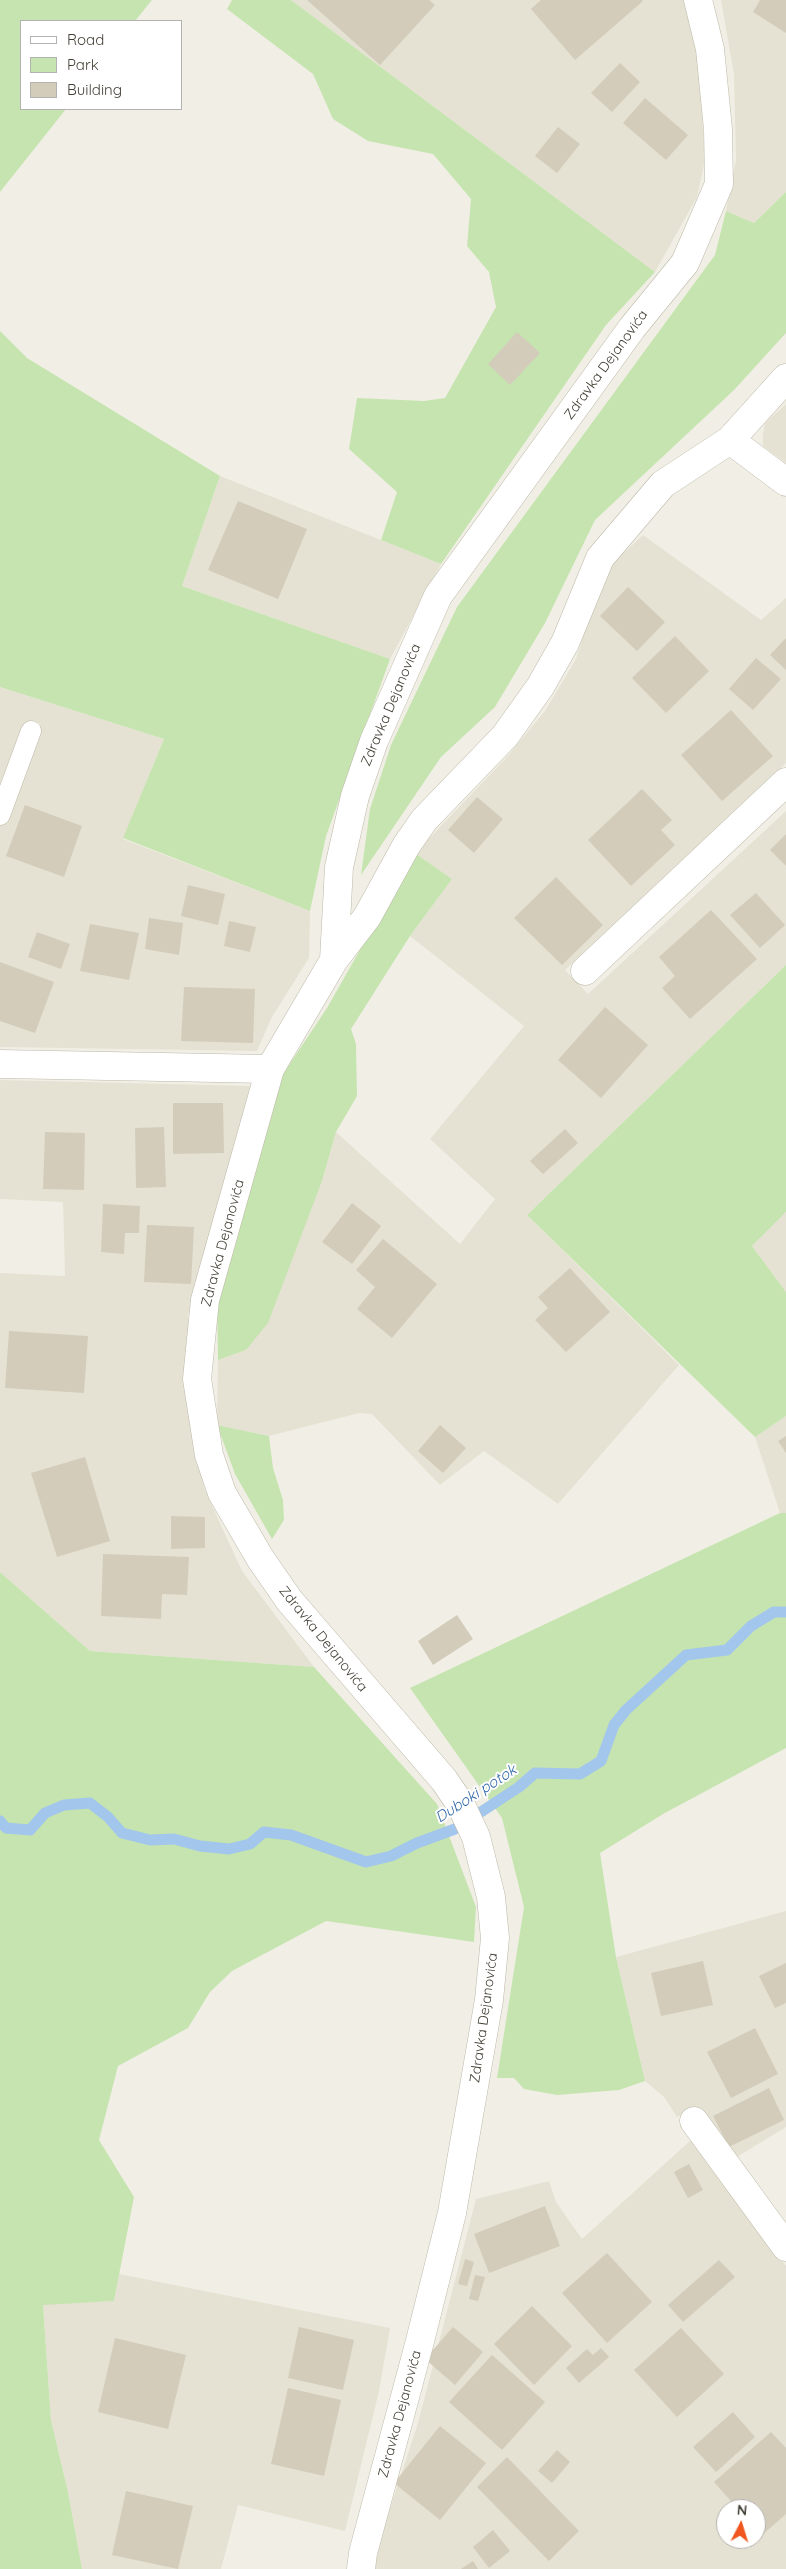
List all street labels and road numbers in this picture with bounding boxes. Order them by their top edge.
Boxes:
street label: Zdravka Dejanovića [561,307,651,423]
street label: Zdravka Dejanovića [358,641,424,769]
street label: Zdravka Dejanovića [198,1178,248,1308]
street label: Zdravka Dejanovića [275,1583,371,1695]
street label: Zdravka Dejanovića [467,1952,501,2084]
street label: Zdravka Dejanovića [375,2349,425,2479]

